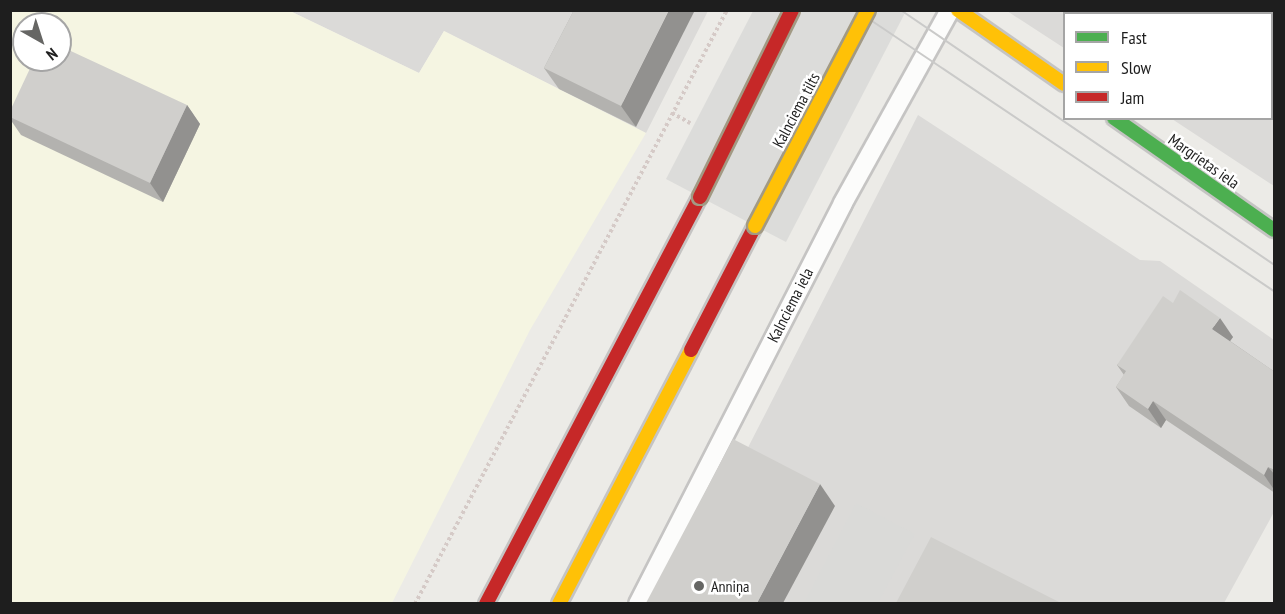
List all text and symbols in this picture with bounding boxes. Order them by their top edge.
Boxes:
north arrow [12,12,72,72]
legend [1063,12,1273,120]
text: Fast [1121,26,1147,49]
text: N [42,44,62,65]
text: Slow [1121,56,1151,79]
street label: Kalnciema tilts [768,69,824,151]
text: Jam [1121,86,1144,109]
street label: Margrietas iela [1165,130,1243,192]
street label: Kalnciema iela [763,265,817,345]
place label: Anniņa [711,576,750,596]
marker: Anniņa [692,579,706,593]

